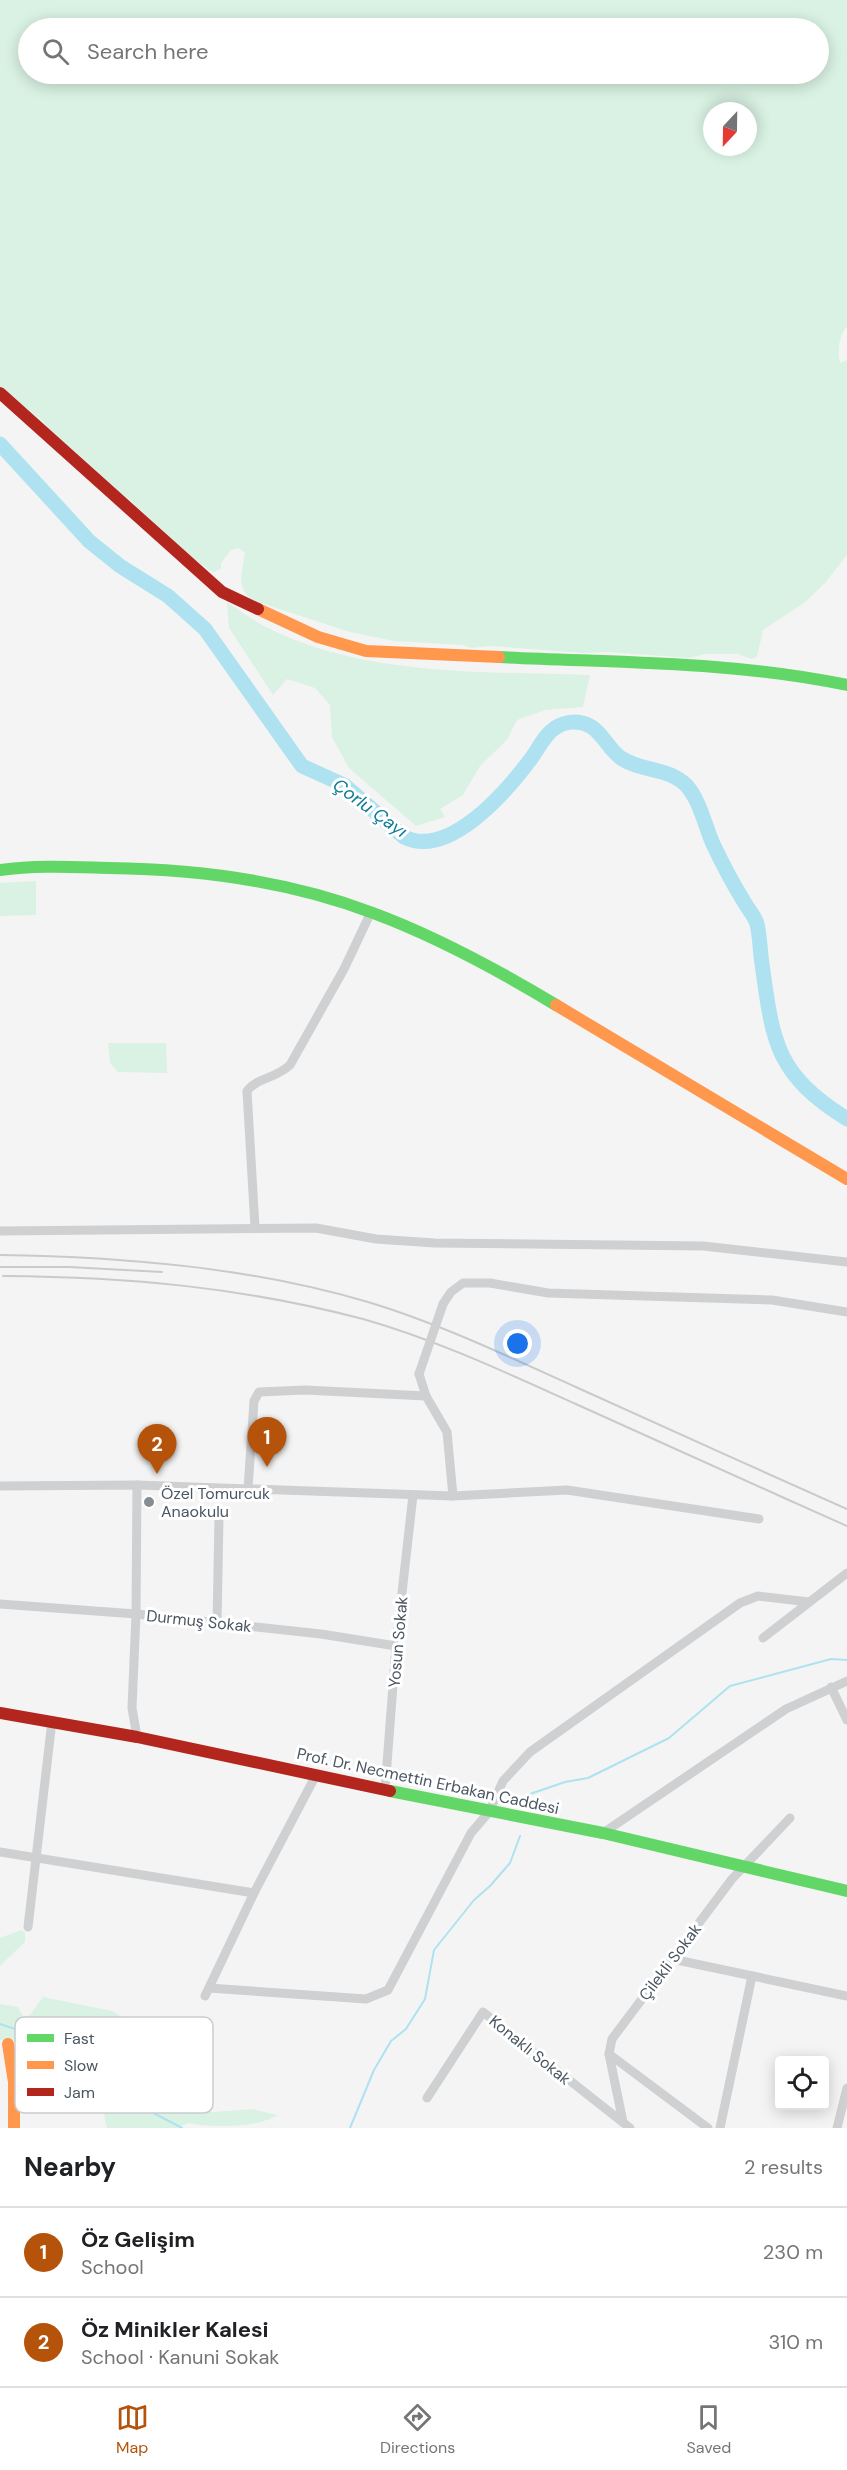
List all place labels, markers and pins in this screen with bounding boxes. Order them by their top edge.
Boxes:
pin: 1 [248,1418,286,1467]
pin: 2 [138,1424,176,1474]
place label: Özel Tomurcuk Anaokulu [161,1483,270,1522]
marker: Özel Tomurcuk Anaokulu [142,1495,156,1509]

